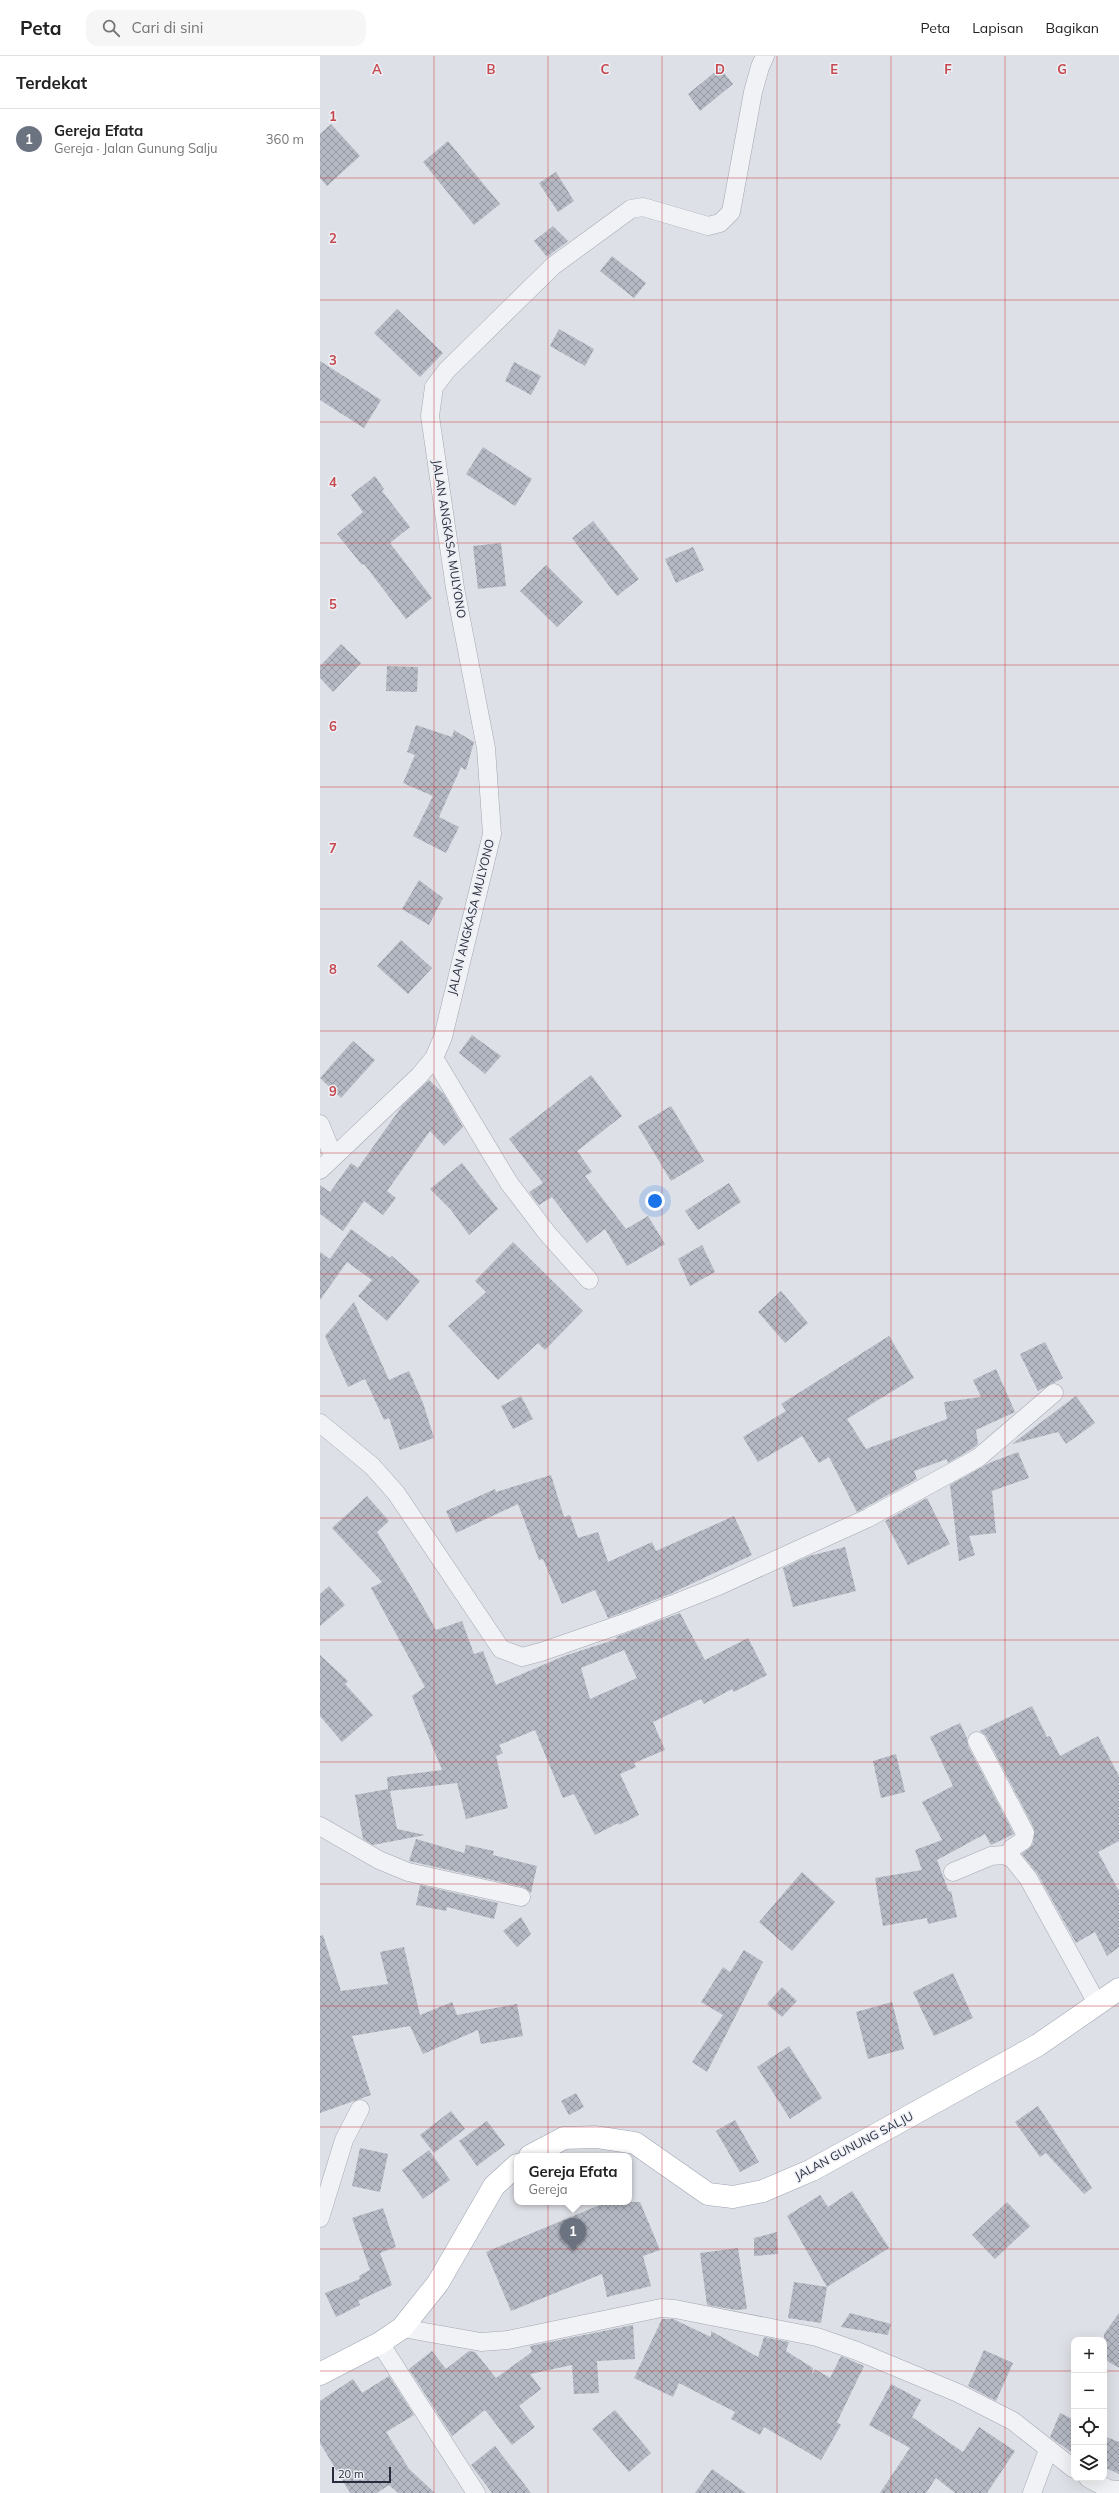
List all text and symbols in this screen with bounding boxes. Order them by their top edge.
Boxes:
search box [86,10,366,46]
text: Peta [20,16,62,40]
icon: search [100,17,122,39]
text: Cari di sini [132,18,203,37]
text: Peta [921,19,950,37]
text: Lapisan [972,19,1024,37]
text: Bagikan [1046,19,1099,37]
text: A [372,61,382,77]
text: B [487,61,496,77]
text: C [601,61,610,77]
text: D [715,61,725,77]
text: E [830,61,838,77]
text: F [944,61,952,77]
text: G [1057,61,1067,77]
text: Terdekat [16,72,87,93]
text: 1 [329,108,337,124]
text: Gereja Efata [54,121,143,140]
text: 1 [25,131,33,147]
text: 360 m [266,131,304,147]
text: Gereja · Jalan Gunung Salju [54,140,218,156]
text: 2 [329,230,337,246]
text: 3 [329,352,337,368]
street label: JALAN ANGKASA MULYONO [430,459,469,619]
text: 4 [329,474,337,490]
text: 5 [329,596,337,612]
text: 6 [329,718,337,734]
street label: JALAN ANGKASA MULYONO [444,837,497,997]
text: 7 [329,840,337,856]
text: 8 [329,961,337,977]
text: 9 [329,1083,337,1099]
your location [645,1191,665,1211]
street label: JALAN GUNUNG SALJU [792,2108,916,2183]
popup [514,2153,632,2205]
text: Gereja Efata [528,2162,618,2181]
text: Gereja [528,2181,568,2197]
pin: 1 [560,2218,586,2251]
map controls [1071,2337,1107,2481]
button: + [1071,2337,1107,2373]
button: − [1071,2373,1107,2409]
button: locate [1071,2409,1107,2445]
button: layers [1071,2445,1107,2481]
scale bar [332,2465,391,2484]
text: 20 m [338,2467,364,2481]

